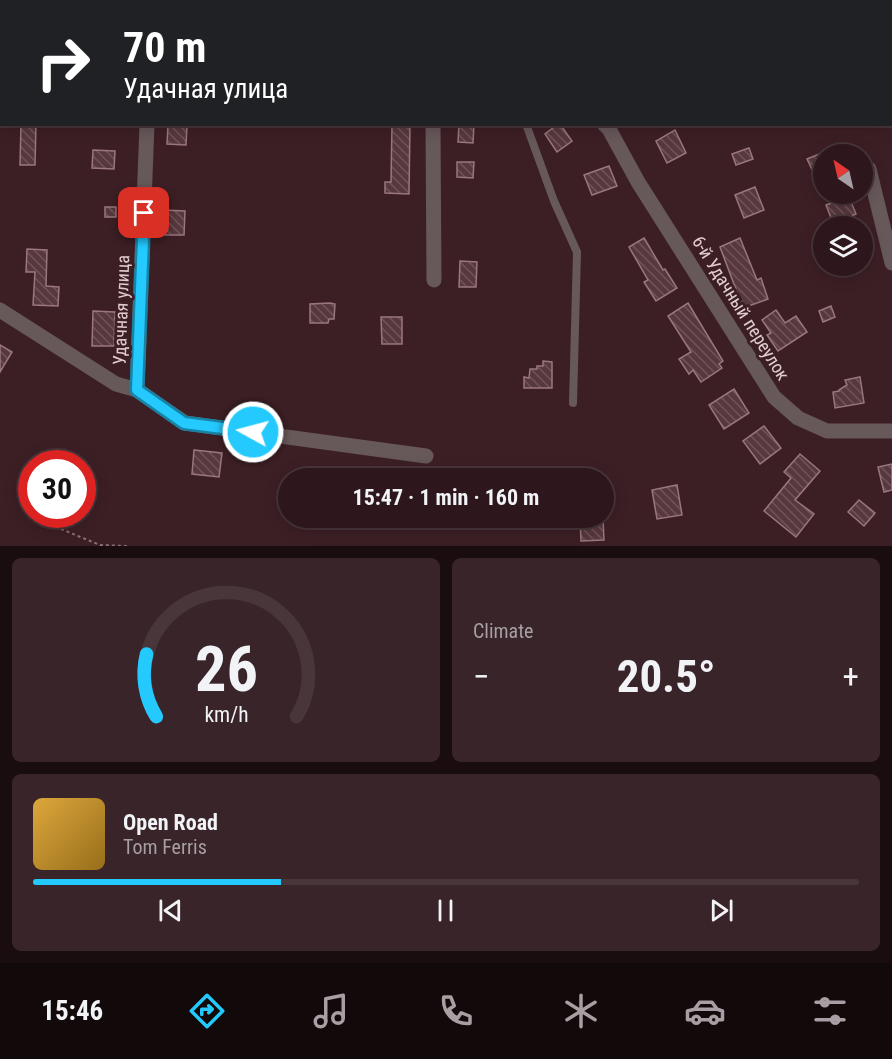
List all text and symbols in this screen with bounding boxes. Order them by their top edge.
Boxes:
text: 70 m [123,23,206,72]
icon: right [24,24,102,102]
text: Удачная улица [123,73,288,105]
north arrow [813,144,873,204]
map controls [813,144,873,276]
pin [118,187,169,238]
icon: arrive [127,196,160,229]
button: layers [813,216,873,276]
street label: 6-й Удачный переулок [688,232,794,384]
street label: Удачная улица [109,255,133,365]
position arrow [221,400,285,464]
speed limit sign: 30 [18,450,96,528]
text: 15:47 · 1 min · 160 m [353,485,539,510]
text: Climate [473,619,533,643]
text: 26 [194,633,258,706]
text: 20.5° [617,650,715,703]
text: − [473,657,490,696]
text: + [843,657,859,696]
text: km/h [204,702,248,727]
text: Open Road [123,810,218,835]
text: Tom Ferris [123,835,207,859]
icon: previous [154,894,187,927]
icon: pause [429,894,462,927]
icon: next [705,894,738,927]
icon: directions [186,990,228,1032]
icon: music [310,990,352,1032]
icon: phone [435,990,477,1032]
icon: climate [560,990,602,1032]
icon: car [684,990,726,1032]
icon: filters [809,990,851,1032]
text: 15:46 [41,995,103,1027]

